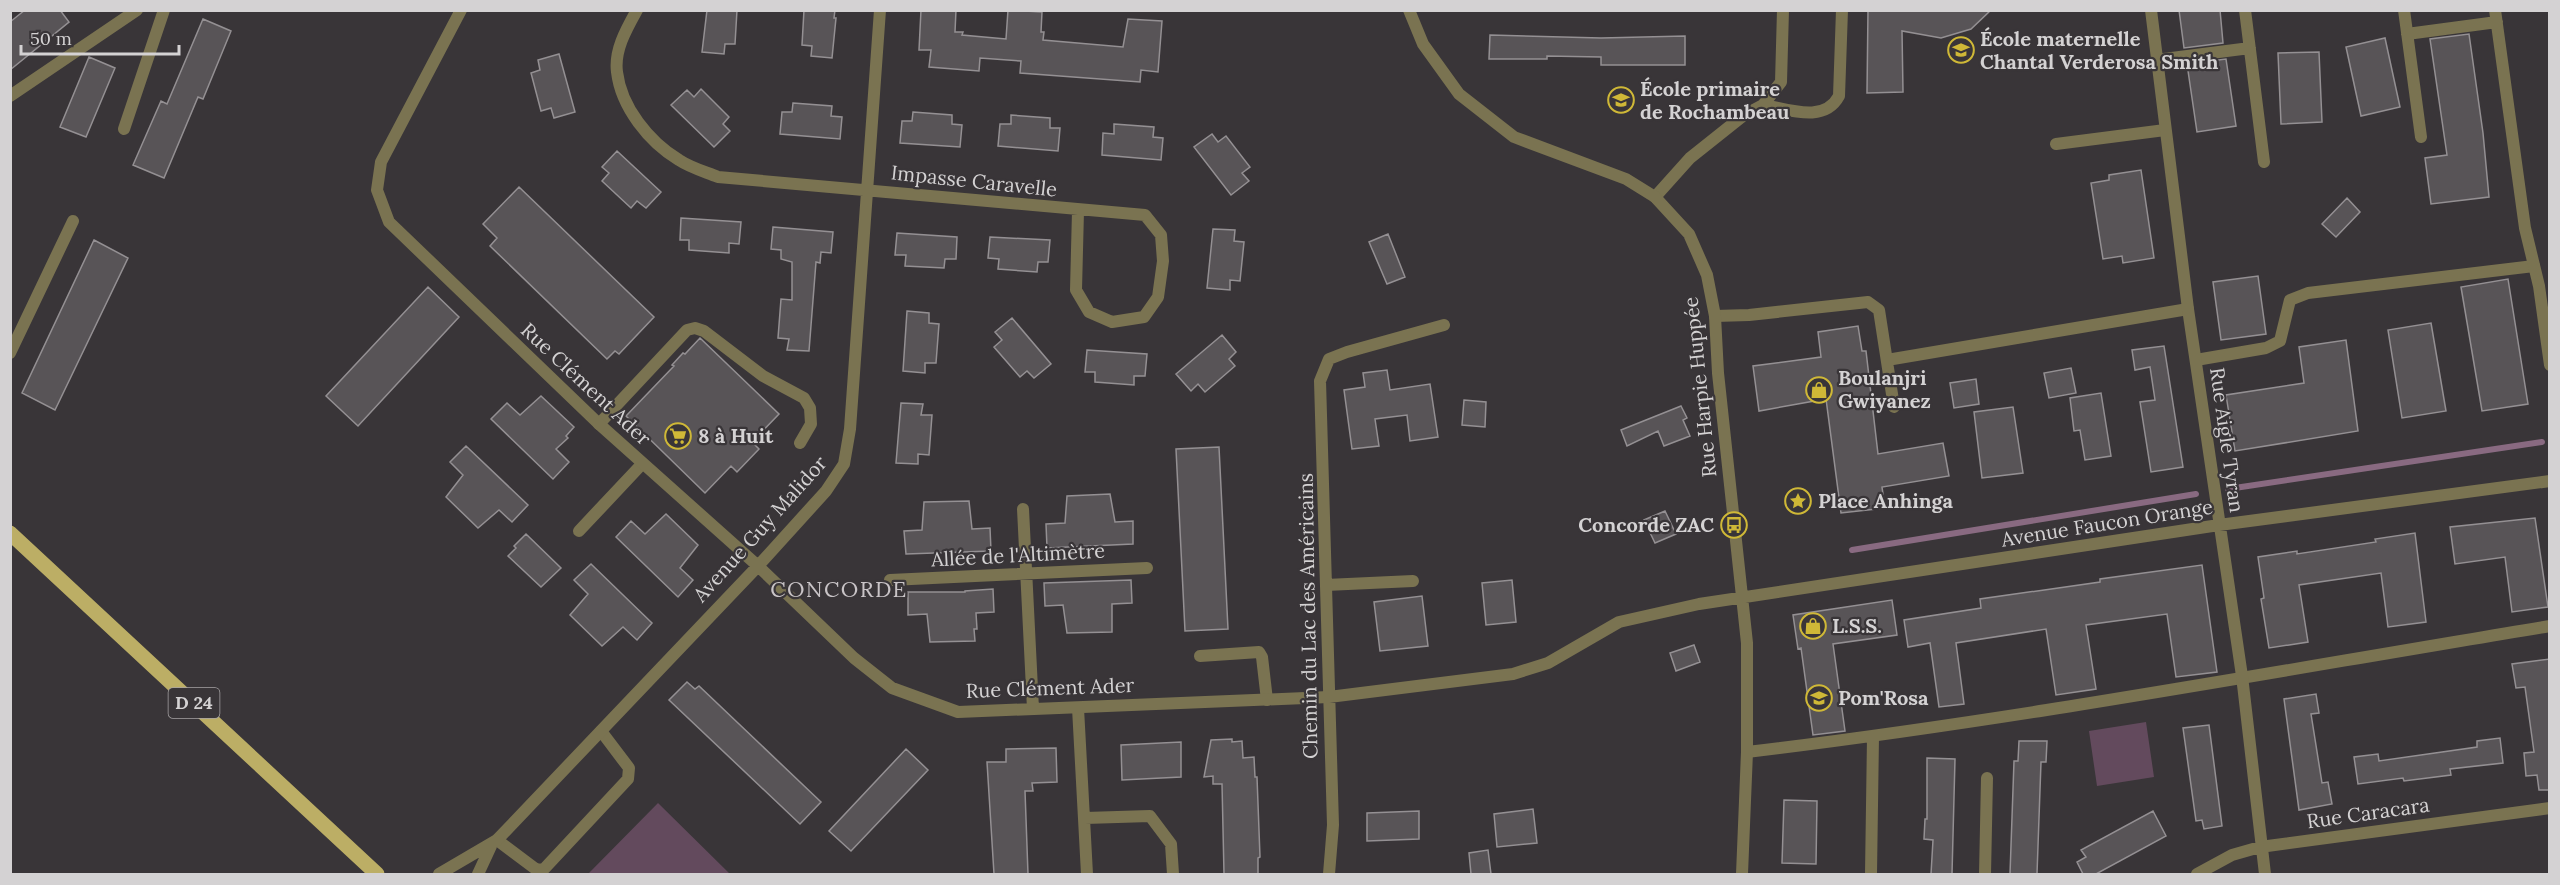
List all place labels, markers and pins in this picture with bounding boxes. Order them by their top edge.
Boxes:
place label: École maternelle Chantal Verderosa Smith [1980,26,2219,74]
school or university icon: École maternelle Chantal Verderosa Smith [1946,35,1976,65]
place label: École primaire de Rochambeau [1640,76,1789,124]
school or university icon: École primaire de Rochambeau [1606,85,1636,115]
place label: Boulanjri Gwiyanez [1838,365,1931,413]
shop icon: Boulanjri Gwiyanez [1804,375,1834,405]
supermarket icon: 8 à Huit [663,421,693,451]
place label: 8 à Huit [698,423,774,448]
place icon: Place Anhinga [1783,486,1813,516]
place label: Place Anhinga [1818,488,1954,513]
bus stop icon: Concorde ZAC [1719,510,1749,540]
place label: Concorde ZAC [1578,512,1714,537]
shop icon: L.S.S. [1798,611,1828,641]
place label: L.S.S. [1832,613,1882,638]
school or university icon: Pom'Rosa [1804,683,1834,713]
place label: Pom'Rosa [1838,685,1929,710]

